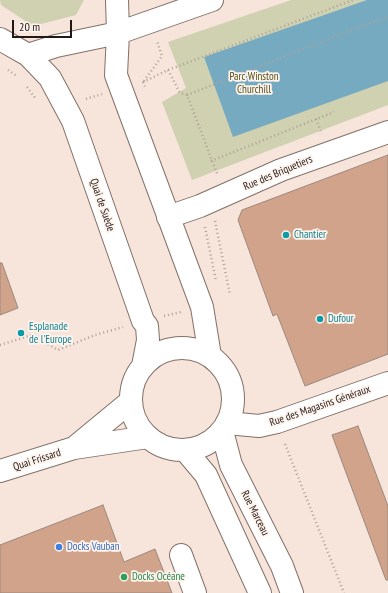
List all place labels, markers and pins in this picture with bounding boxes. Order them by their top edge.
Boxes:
place label: Chantier [294,228,326,242]
marker: Chantier [281,230,291,240]
place label: Dufour [328,312,354,326]
marker: Dufour [315,314,325,324]
place label: Esplanade de l'Europe [29,320,72,346]
marker: Esplanade de l'Europe [16,328,26,338]
place label: Docks Vauban [67,540,120,554]
marker: Docks Vauban [54,542,64,552]
place label: Docks Océane [132,570,185,584]
marker: Docks Océane [119,572,129,582]

